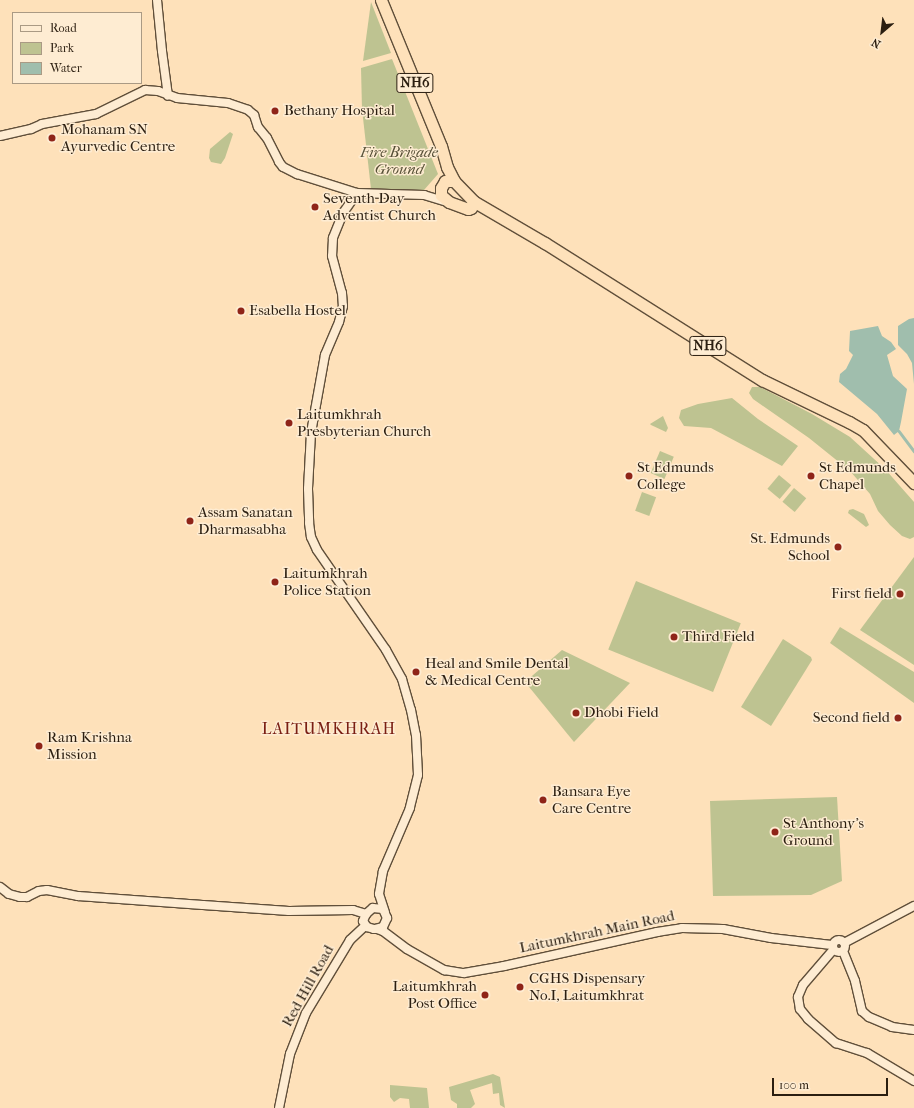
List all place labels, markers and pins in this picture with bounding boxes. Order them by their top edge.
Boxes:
place label: Bethany Hospital [284,102,395,120]
marker: Bethany Hospital [269,105,281,117]
place label: Mohanam SN Ayurvedic Centre [61,120,175,155]
marker: Mohanam SN Ayurvedic Centre [46,132,58,144]
place label: Seventh Day Adventist Church [323,189,436,224]
marker: Seventh Day Adventist Church [310,202,320,212]
place label: Esabella Hostel [249,302,346,320]
marker: Esabella Hostel [236,306,246,316]
place label: Laitumkhrah Presbyterian Church [297,405,431,440]
marker: Laitumkhrah Presbyterian Church [284,418,294,428]
place label: St Edmunds College [637,458,714,493]
place label: St Edmunds Chapel [819,458,896,493]
marker: St Edmunds College [624,471,634,481]
marker: St Edmunds Chapel [806,471,816,481]
place label: Assam Sanatan Dharmasabha [198,503,293,538]
marker: Assam Sanatan Dharmasabha [185,516,195,526]
place label: St. Edmunds School [750,529,830,564]
marker: St. Edmunds School [833,542,843,552]
place label: Laitumkhrah Police Station [283,564,371,599]
marker: Laitumkhrah Police Station [270,577,280,587]
place label: First field [831,585,892,603]
marker: First field [895,589,905,599]
place label: Third Field [682,628,755,646]
marker: Third Field [669,632,679,642]
place label: Heal and Smile Dental & Medical Centre [425,654,569,689]
marker: Heal and Smile Dental & Medical Centre [410,666,422,678]
place label: Dhobi Field [584,704,659,722]
marker: Dhobi Field [571,708,581,718]
place label: Second field [813,709,890,727]
marker: Second field [893,713,903,723]
place label: Ram Krishna Mission [47,728,132,763]
marker: Ram Krishna Mission [34,741,44,751]
place label: Bansara Eye Care Centre [552,782,631,817]
marker: Bansara Eye Care Centre [537,794,549,806]
place label: St Anthony's Ground [783,814,864,849]
marker: St Anthony's Ground [770,827,780,837]
place label: CGHS Dispensary No.I, Laitumkhrat [529,969,645,1004]
place label: Laitumkhrah Post Office [392,977,477,1012]
marker: CGHS Dispensary No.I, Laitumkhrat [514,981,526,993]
marker: Laitumkhrah Post Office [480,990,490,1000]

